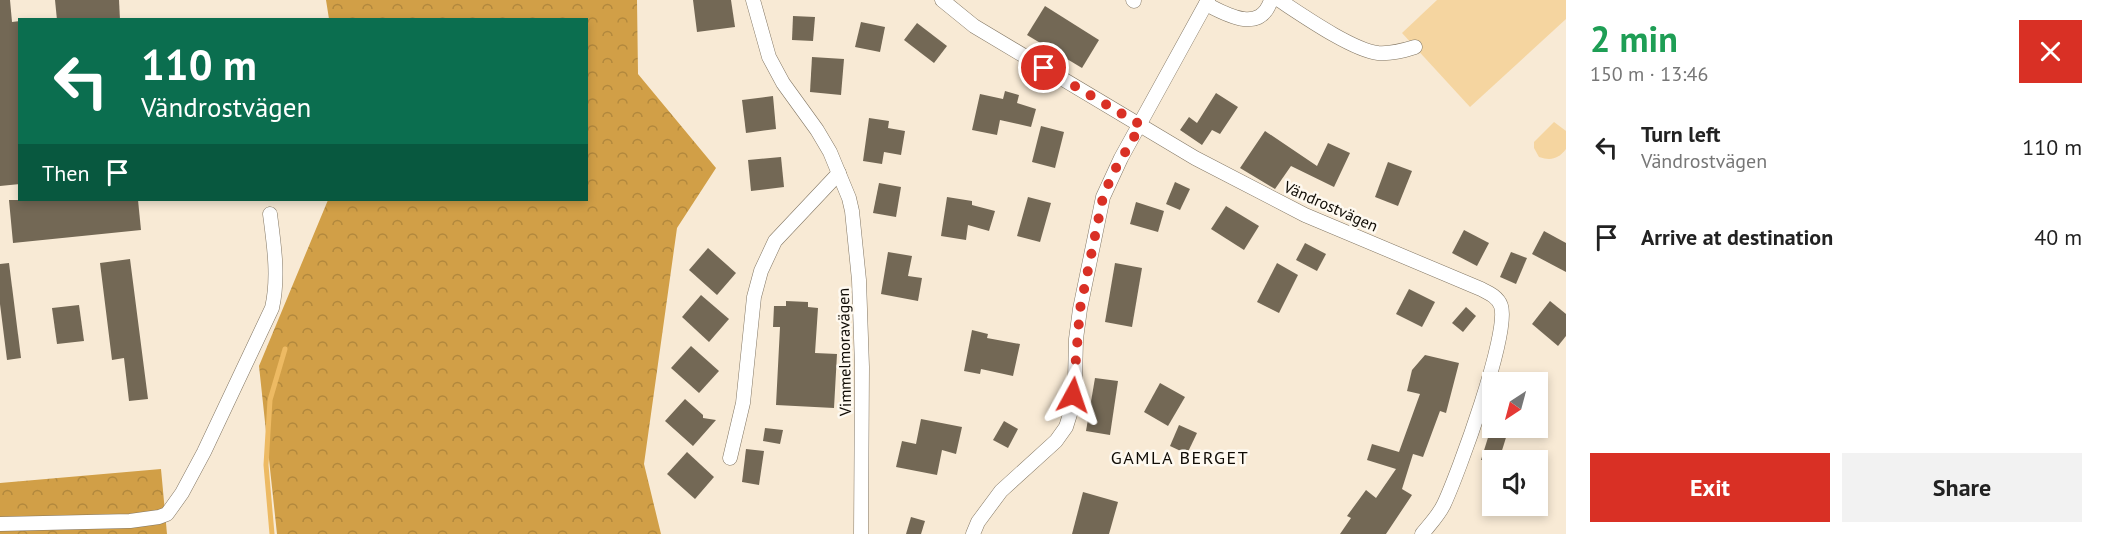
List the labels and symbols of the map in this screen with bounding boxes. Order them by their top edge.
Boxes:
pin [1018,42,1069,93]
street label: Vändrostvägen [1280,176,1381,236]
street label: Vimmelmoravägen [833,288,855,417]
position arrow [1041,363,1105,427]
north arrow [1482,372,1548,438]
district label: GAMLA BERGET [1111,446,1249,469]

